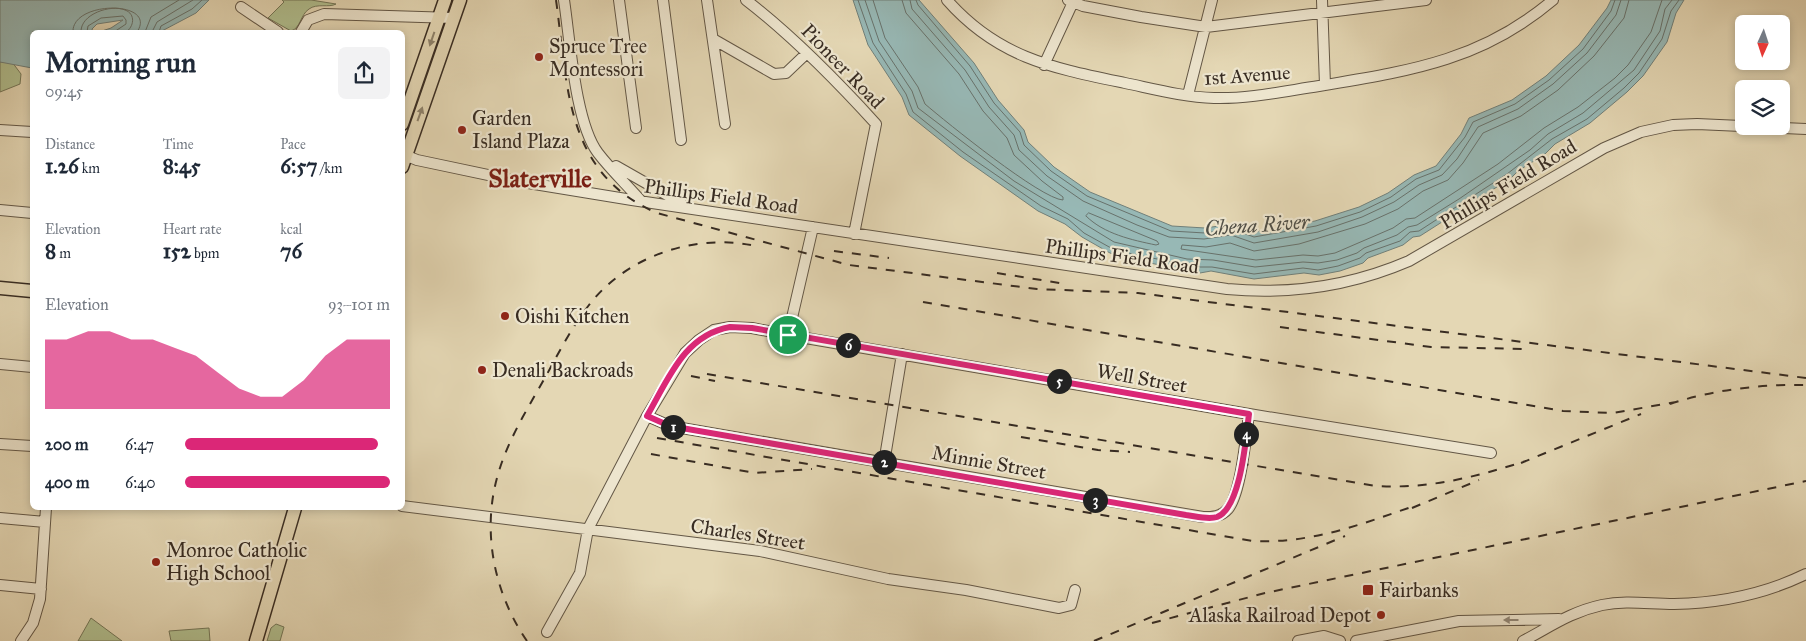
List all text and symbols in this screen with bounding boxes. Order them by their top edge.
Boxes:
north arrow [1735,15,1790,70]
map controls [1735,15,1790,135]
street label: Pioneer Road [797,18,889,114]
one-way arrow [428,32,436,47]
place label: Spruce Tree Montessori [549,34,647,81]
text: Morning run [45,45,196,80]
button: share [338,47,390,99]
marker: Spruce Tree Montessori [533,51,545,63]
street label: 1st Avenue [1203,60,1291,90]
button: layers [1735,80,1790,135]
text: 09:45 [45,82,83,101]
one-way arrow [417,106,425,121]
place label: Garden Island Plaza [472,106,570,153]
marker: Garden Island Plaza [456,124,468,136]
street label: Phillips Field Road [1435,134,1581,234]
text: Distance [45,136,95,153]
text: Time [163,136,194,153]
text: Pace [280,136,306,153]
text: 1.26 [45,153,79,179]
text: 8:45 [163,153,201,179]
text: 6:57 [280,153,317,179]
text: km [79,160,100,177]
text: /km [317,160,342,177]
district label: Slaterville [488,163,592,194]
street label: Phillips Field Road [643,173,799,219]
water label: Chena River [1204,208,1312,242]
text: Elevation [45,221,101,238]
text: Heart rate [163,221,222,238]
text: kcal [280,221,302,238]
street label: Phillips Field Road [1044,233,1200,279]
text: 8 [45,238,56,264]
text: 152 [163,238,191,264]
text: 76 [280,238,302,264]
text: m [56,245,71,262]
text: bpm [191,245,219,262]
text: Elevation [45,295,109,314]
text: 93–101 m [328,295,390,314]
place label: Oishi Kitchen [515,304,629,328]
marker: Oishi Kitchen [499,310,511,322]
pin [767,314,809,356]
icon: arrive [774,321,802,349]
pin: 6 [836,332,860,358]
text: 6 [845,337,852,354]
place label: Denali Backroads [492,358,633,382]
street label: Well Street [1095,358,1189,398]
marker: Denali Backroads [476,364,488,376]
pin: 5 [1046,368,1072,394]
text: 5 [1056,373,1063,390]
pin: 1 [660,414,686,440]
text: 1 [671,419,676,436]
pin: 4 [1234,422,1258,446]
text: 4 [1243,426,1250,443]
text: 200 m [45,435,88,454]
text: 6:47 [125,435,154,454]
street label: Minnie Street [930,440,1048,484]
pin: 2 [872,450,896,474]
text: 2 [881,454,888,471]
text: 400 m [45,473,89,492]
text: 6:40 [125,473,155,492]
pin: 3 [1082,488,1108,512]
text: 3 [1093,492,1098,509]
street label: Charles Street [689,513,807,555]
place label: Monroe Catholic High School [166,538,307,586]
marker: Monroe Catholic High School [150,556,162,568]
place label: Fairbanks [1379,578,1459,602]
marker: Fairbanks [1361,583,1375,597]
place label: Alaska Railroad Depot [1188,603,1371,627]
marker: Alaska Railroad Depot [1375,609,1387,621]
one-way arrow [1503,616,1519,624]

